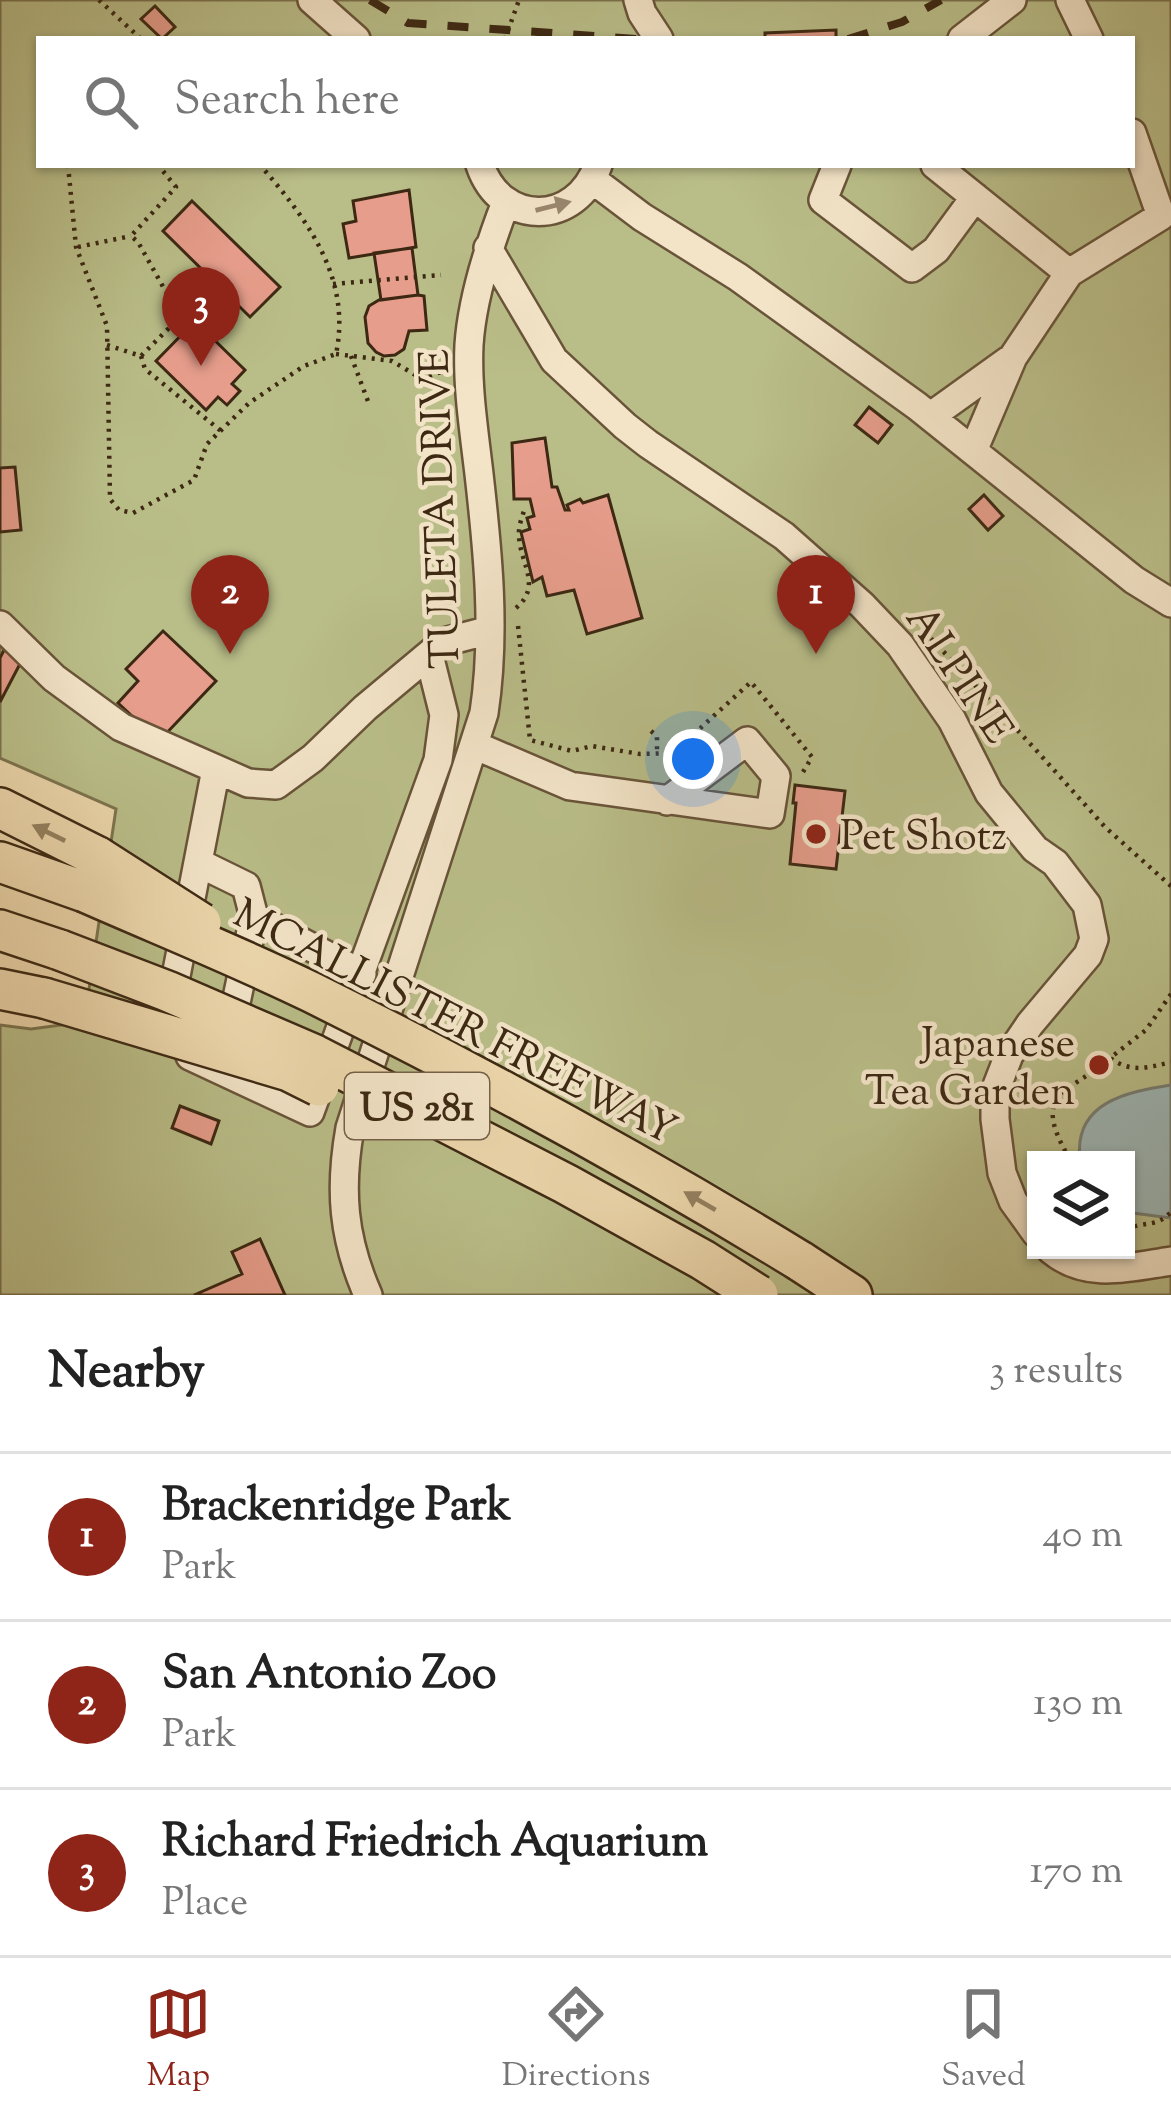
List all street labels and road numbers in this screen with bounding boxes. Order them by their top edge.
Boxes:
street label: TULETA DRIVE [407,348,479,670]
street label: ALPINE [888,594,1025,757]
street label: MCALLISTER FREEWAY [222,886,686,1163]
road number: US 281 [345,1073,489,1139]

